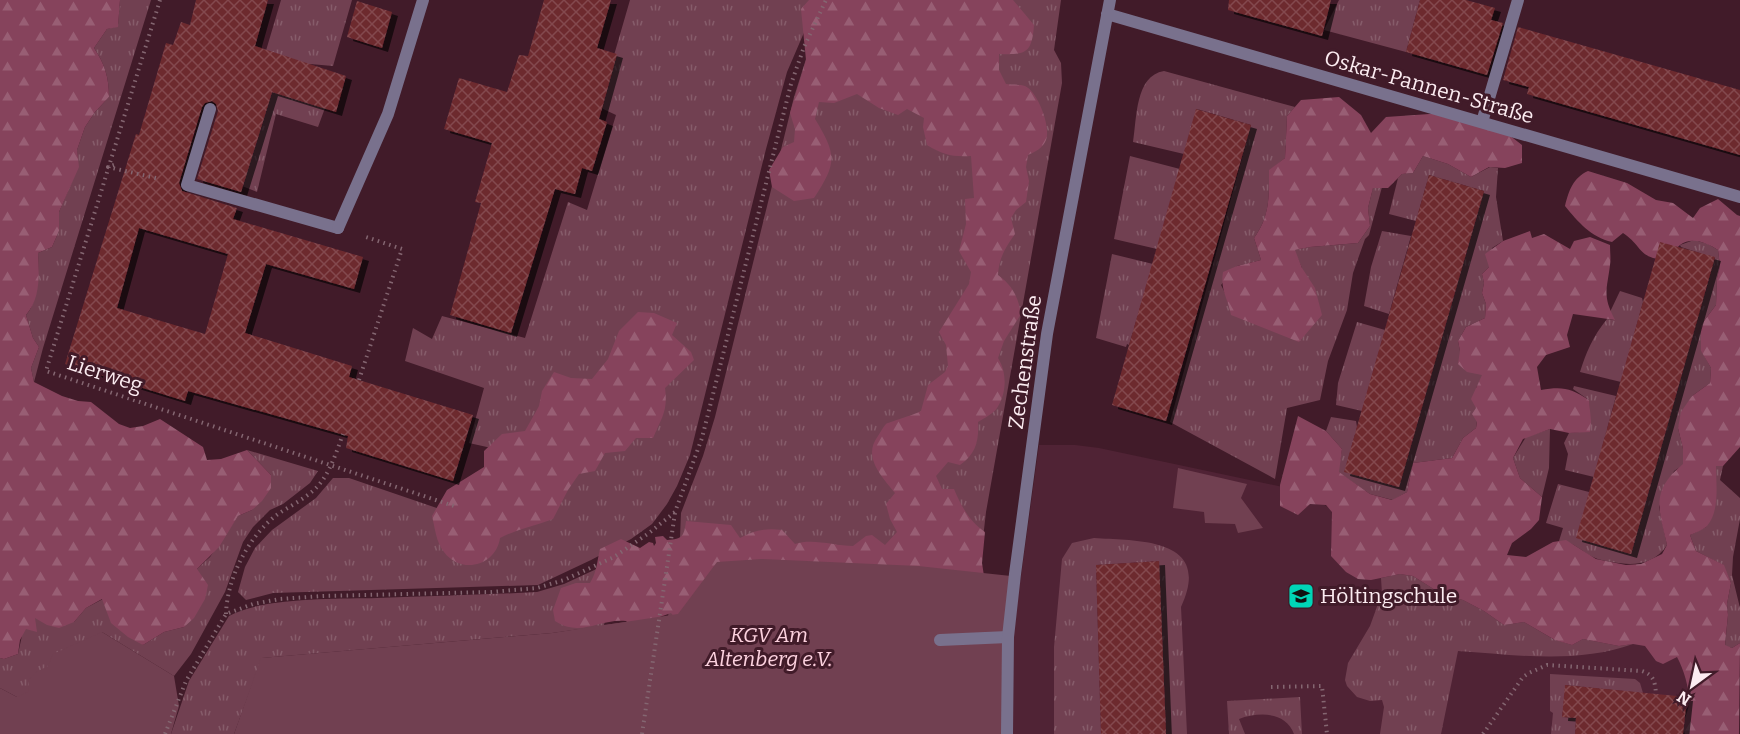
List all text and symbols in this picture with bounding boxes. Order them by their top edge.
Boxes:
street label: Oskar-Pannen-Straße [1321,45,1537,129]
street label: Zechenstraße [1003,293,1047,431]
street label: Lierweg [64,350,146,399]
school or university icon: Höltingschule [1286,581,1316,611]
place label: Höltingschule [1320,583,1457,609]
park label: KGV Am Altenberg e.V. [705,622,832,672]
north arrow [1662,656,1722,716]
text: N [1674,687,1694,709]

